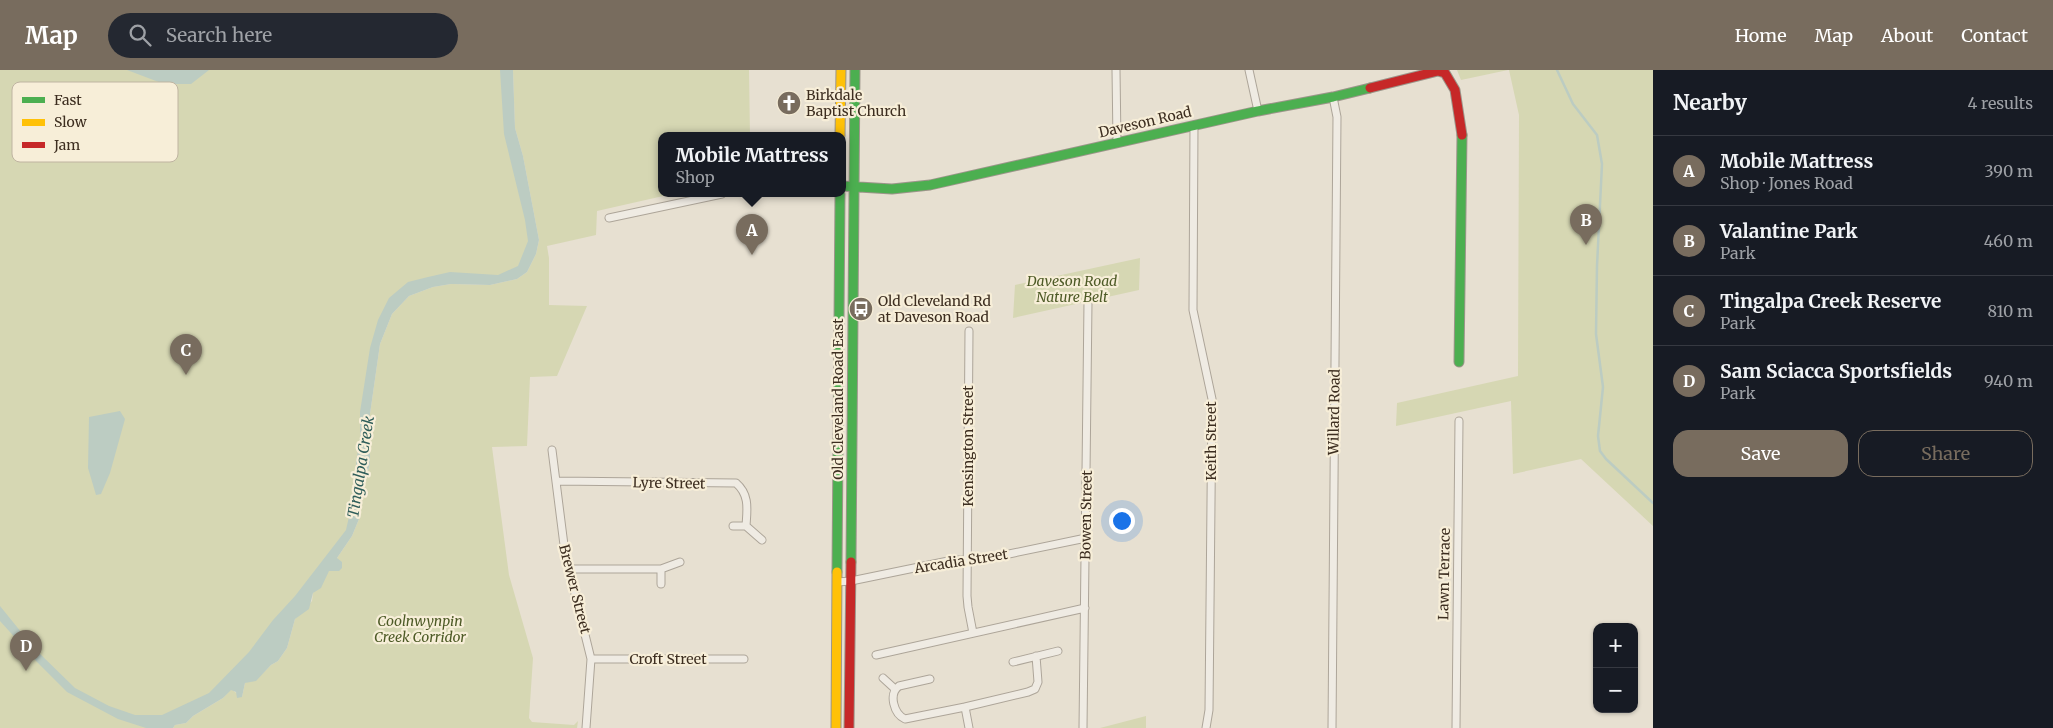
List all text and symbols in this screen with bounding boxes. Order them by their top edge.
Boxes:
search box [108,13,458,58]
text: Map [25,20,78,51]
icon: search [126,21,154,49]
text: Search here [166,23,272,47]
text: Home [1735,24,1787,47]
text: Map [1815,24,1853,47]
text: About [1881,24,1933,47]
text: Contact [1961,24,2028,47]
legend [12,82,178,162]
place label: Birkdale Baptist Church [806,86,906,120]
text: Nearby [1673,89,1747,116]
church icon: Birkdale Baptist Church [776,90,802,116]
text: Fast [54,91,82,109]
text: 4 results [1967,93,2033,113]
street label: Daveson Road [1097,102,1194,141]
text: Slow [54,113,87,131]
popup [658,132,846,197]
text: Jam [53,136,80,154]
text: Mobile Mattress [675,143,829,167]
text: Mobile Mattress [1720,149,1873,173]
text: A [1683,161,1695,181]
text: 390 m [1985,161,2033,181]
text: Shop [675,167,715,187]
text: Shop · Jones Road [1720,173,1853,193]
pin: B [1570,204,1602,245]
pin: A [736,214,768,255]
text: Valantine Park [1720,219,1858,243]
text: B [1683,231,1695,251]
text: 460 m [1984,231,2033,251]
text: Park [1720,243,1756,263]
park label: Daveson Road Nature Belt [1026,272,1117,306]
text: Tingalpa Creek Reserve [1720,289,1941,313]
place label: Old Cleveland Rd at Daveson Road [878,292,992,326]
bus stop icon: Old Cleveland Rd at Daveson Road [848,296,874,322]
text: C [1684,301,1694,321]
text: 810 m [1987,301,2033,321]
text: Park [1720,313,1756,333]
street label: Old Cleveland Road East [829,318,847,480]
pin: C [170,334,202,375]
text: Sam Sciacca Sportsfields [1720,359,1952,383]
street label: Willard Road [1324,368,1344,456]
text: D [1683,371,1695,391]
text: 940 m [1984,371,2033,391]
text: Park [1720,383,1756,403]
street label: Kensington Street [959,385,977,507]
street label: Keith Street [1202,401,1220,481]
water label: Tingalpa Creek [343,414,378,519]
button: Save [1673,430,1848,477]
button: Share [1858,430,2033,477]
street label: Bowen Street [1076,470,1096,560]
street label: Lyre Street [632,473,706,493]
your location [1109,508,1135,534]
street label: Lawn Terrace [1434,528,1454,620]
street label: Brewer Street [555,542,595,636]
street label: Arcadia Street [912,545,1010,577]
park label: Coolnwynpin Creek Corridor [374,612,466,646]
map controls [1593,623,1638,713]
button: + [1593,623,1638,668]
pin: D [10,630,42,671]
street label: Croft Street [629,650,707,668]
button: − [1593,668,1638,713]

